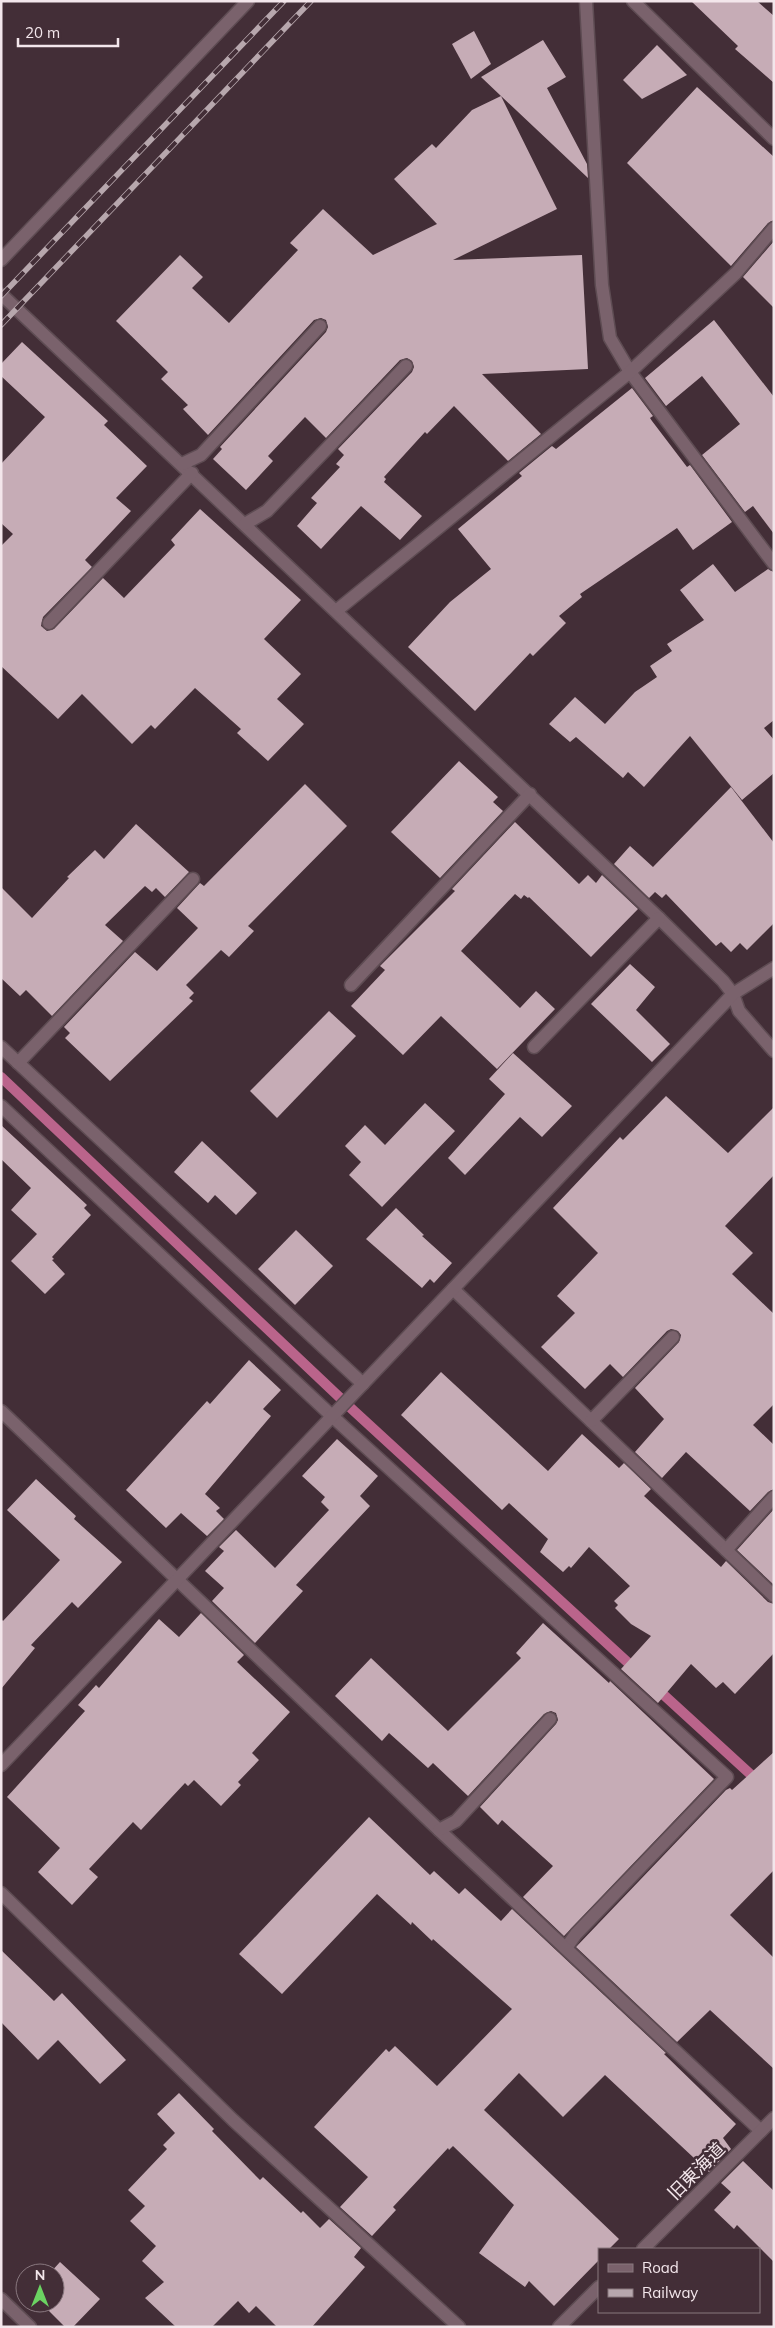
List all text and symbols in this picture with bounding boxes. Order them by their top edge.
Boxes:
scale bar [18,15,118,47]
text: 20 m [25,23,60,42]
street label: 旧東海道 [662,2137,730,2205]
legend [598,2248,760,2313]
text: Road [642,2258,679,2277]
north arrow [15,2263,65,2313]
text: N [35,2266,45,2284]
text: Railway [642,2283,698,2302]

